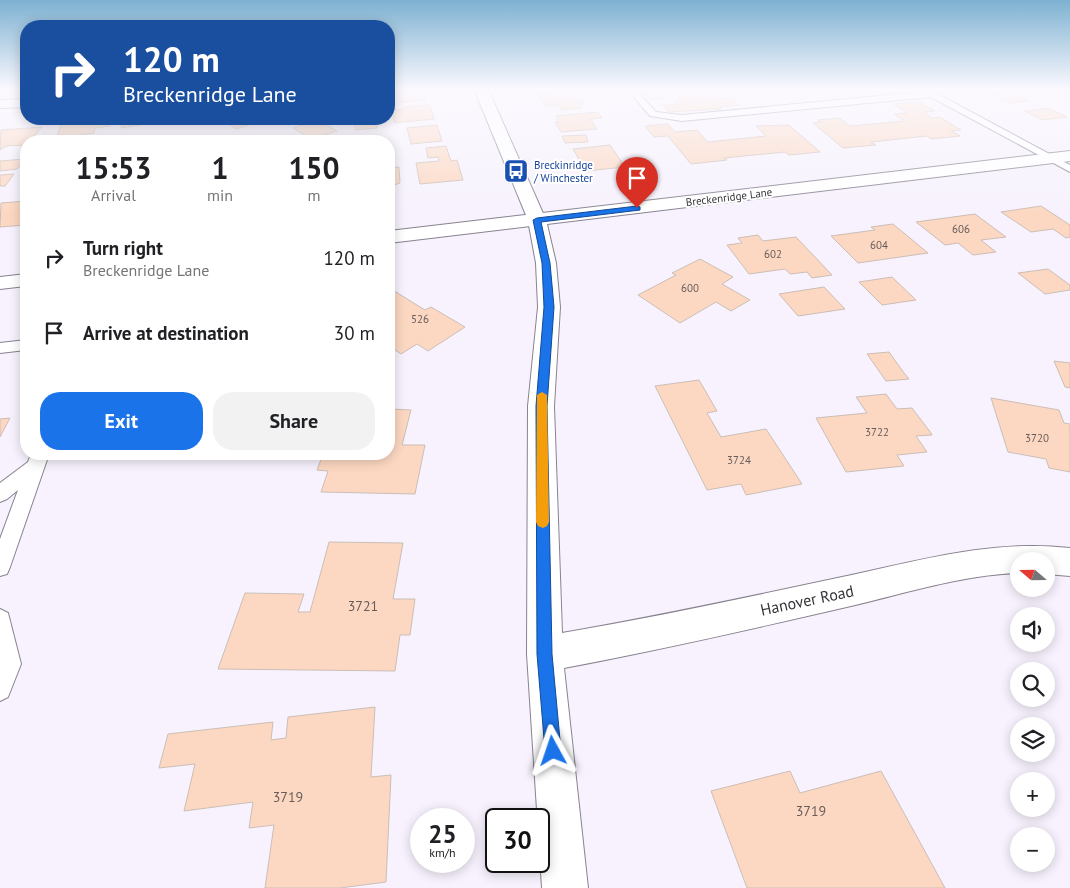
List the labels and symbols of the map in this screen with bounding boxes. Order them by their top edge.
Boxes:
pin [616,157,658,208]
bus stop icon: Breckinridge / Winchester [503,158,529,184]
place label: Breckinridge / Winchester [533,158,593,185]
street label: Breckenridge Lane [685,185,773,209]
house number: 606 [952,222,970,236]
house number: 604 [870,238,888,252]
house number: 602 [764,247,782,261]
house number: 600 [681,281,699,295]
house number: 526 [411,312,429,326]
house number: 3722 [865,425,889,439]
house number: 3720 [1025,431,1049,445]
house number: 3724 [727,453,751,467]
north arrow [1010,552,1055,598]
street label: Hanover Road [758,580,856,620]
house number: 3721 [348,597,378,615]
position arrow [526,724,578,776]
house number: 3719 [273,788,303,806]
house number: 3719 [796,802,826,820]
speed limit sign: 30 [485,808,550,873]

